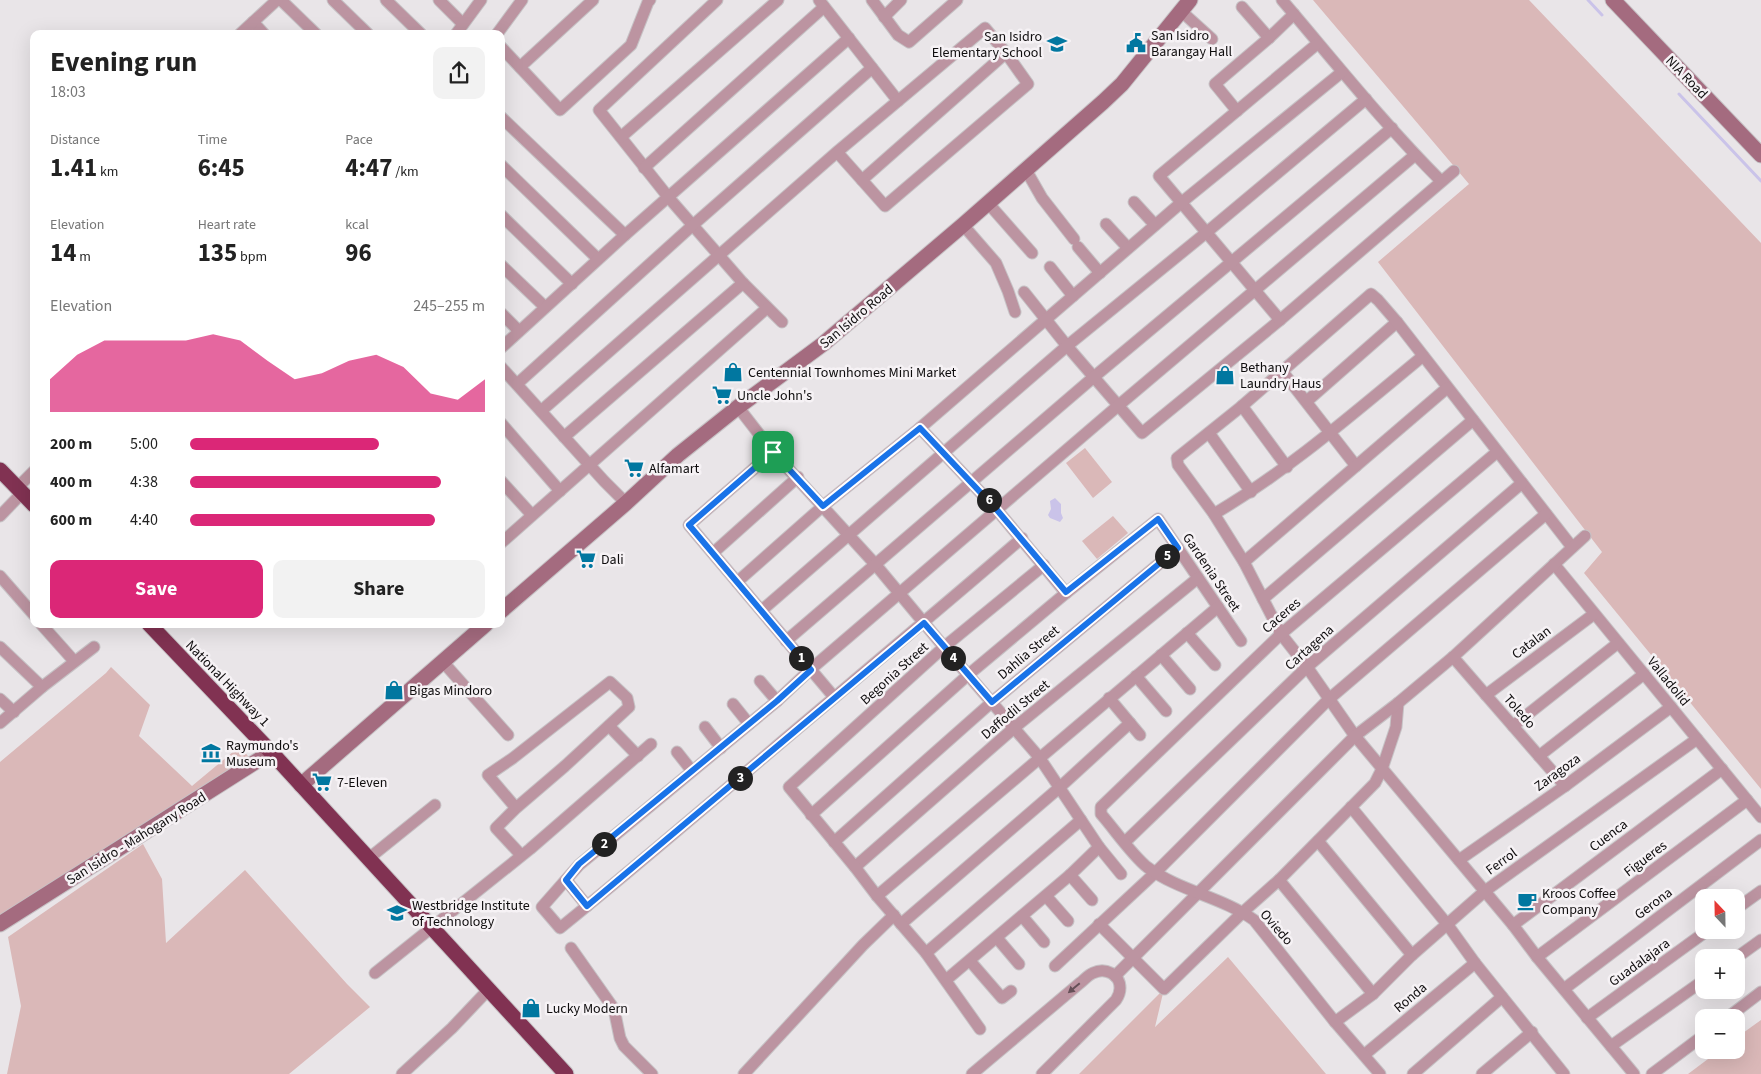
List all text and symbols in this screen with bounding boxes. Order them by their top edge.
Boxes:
place label: San Isidro Barangay Hall [1151,26,1233,62]
place label: San Isidro Elementary School [932,27,1042,63]
public building icon: San Isidro Barangay Hall [1125,32,1147,54]
school or university icon: San Isidro Elementary School [1046,33,1068,55]
text: Evening run [50,42,197,82]
button: share [433,47,485,99]
street label: NIA Road [1661,52,1712,104]
text: 18:03 [50,81,86,103]
text: Distance [50,130,100,150]
text: Time [198,130,227,150]
text: Pace [345,130,373,150]
text: 1.41 [50,150,97,186]
text: 6:45 [198,150,245,186]
text: 4:47 [345,150,392,186]
text: km [97,162,118,182]
text: /km [392,162,419,182]
text: Elevation [50,215,105,235]
text: Heart rate [198,215,256,235]
text: kcal [345,215,369,235]
text: 14 [50,235,76,271]
text: 135 [198,235,237,271]
text: 96 [345,235,372,271]
text: m [76,247,91,267]
text: bpm [237,247,267,267]
street label: San Isidro Road [815,280,898,354]
text: Elevation [50,295,112,317]
text: 245–255 m [413,295,485,317]
place label: Bethany Laundry Haus [1240,358,1321,394]
shop icon: Centennial Townhomes Mini Market [722,361,744,383]
place label: Centennial Townhomes Mini Market [748,363,957,383]
shop icon: Bethany Laundry Haus [1214,364,1236,386]
supermarket icon: Uncle John's [711,384,733,406]
place label: Uncle John's [737,386,812,406]
pin [752,431,794,473]
text: 200 m [50,433,92,455]
text: 5:00 [130,433,158,455]
icon: arrive [759,438,787,466]
supermarket icon: Alfamart [623,457,645,479]
place label: Alfamart [649,459,700,479]
text: 400 m [50,471,92,493]
text: 4:38 [130,471,158,493]
pin: 6 [976,488,1002,512]
text: 6 [986,490,993,510]
text: 600 m [50,509,92,531]
text: 4:40 [130,509,158,531]
street label: Gardenia Street [1177,529,1245,616]
pin: 5 [1154,544,1180,568]
text: 5 [1164,546,1171,566]
supermarket icon: Dali [575,548,597,570]
place label: Dali [601,550,624,570]
button: Save [50,560,263,618]
button: Share [273,560,485,618]
street label: Caceres [1258,593,1306,638]
street label: Cartagena [1281,620,1339,675]
street label: Dahlia Street [993,621,1064,685]
street label: Catalan [1508,621,1555,664]
street label: National Highway 1 [181,636,274,731]
street label: Begonia Street [856,638,933,710]
pin: 1 [788,646,814,670]
pin: 4 [940,646,966,670]
text: 1 [798,648,805,668]
text: 4 [950,648,957,668]
street label: Valladolid [1642,653,1694,711]
street label: Daffodil Street [977,675,1054,744]
shop icon: Bigas Mindoro [383,679,405,701]
place label: Bigas Mindoro [409,681,492,701]
street label: Toledo [1499,690,1540,733]
place label: Raymundo's Museum [226,736,299,772]
museum icon: Raymundo's Museum [200,742,222,764]
street label: Zaragoza [1530,749,1585,796]
pin: 3 [728,766,752,790]
text: 3 [737,768,744,788]
supermarket icon: 7-Eleven [311,771,333,793]
place label: 7-Eleven [337,773,387,793]
street label: San Isidro - Mahogany Road [63,788,210,890]
street label: Cuenca [1585,815,1632,857]
pin: 2 [592,832,616,856]
text: 2 [601,834,608,854]
street label: Figueres [1620,836,1671,882]
street label: Ferrol [1482,843,1522,880]
street label: Gerona [1631,883,1677,925]
place label: Kroos Coffee Company [1542,884,1616,920]
north arrow [1695,889,1745,939]
map controls [1695,889,1745,1059]
cafe icon: Kroos Coffee Company [1516,890,1538,912]
place label: Westbridge Institute of Technology [412,896,530,932]
school or university icon: Westbridge Institute of Technology [386,902,408,924]
street label: Oviedo [1255,905,1297,950]
street label: Guadalajara [1605,934,1674,992]
button: + [1695,949,1745,999]
street label: Ronda [1390,978,1432,1018]
one-way arrow [1067,982,1080,993]
shop icon: Lucky Modern [520,997,542,1019]
place label: Lucky Modern [546,999,628,1019]
button: − [1695,1009,1745,1059]

